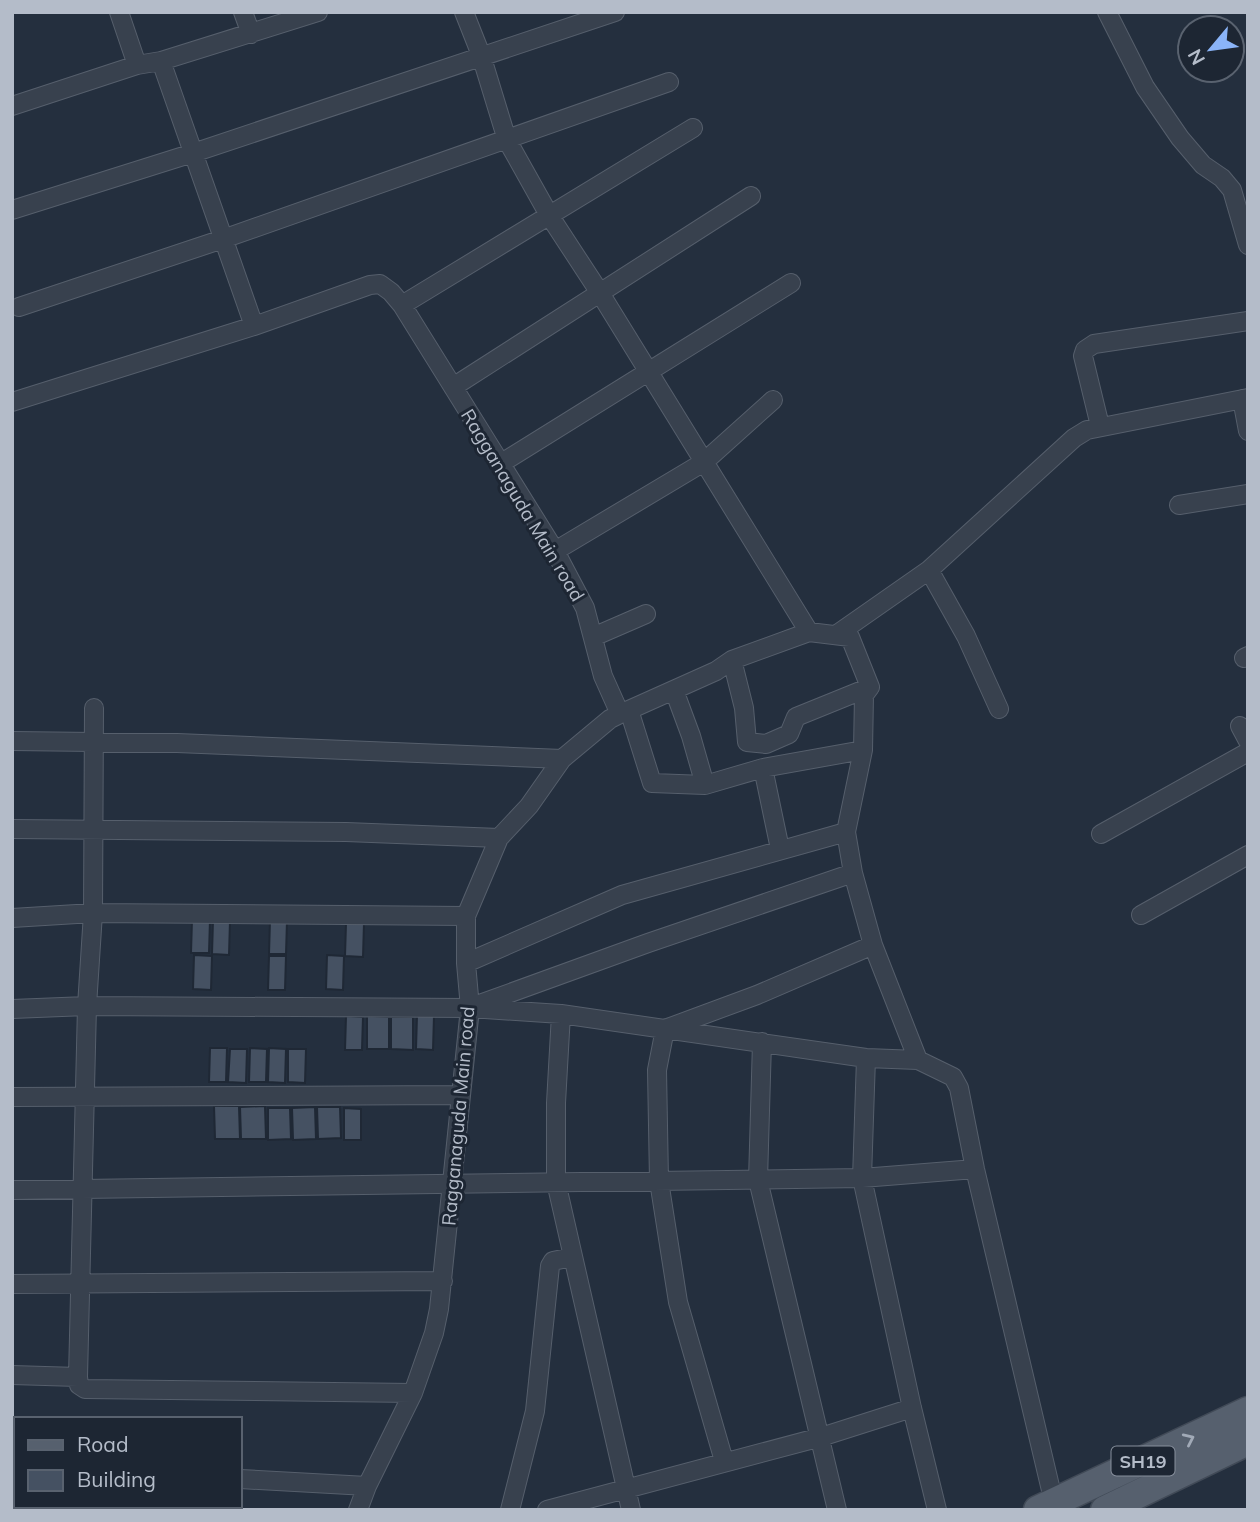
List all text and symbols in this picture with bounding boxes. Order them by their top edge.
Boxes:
north arrow [1176,14,1246,84]
text: N [1182,45,1210,69]
street label: Ragganaguda Main road [456,404,590,606]
street label: Ragganaguda Main road [436,1005,480,1227]
legend [14,1417,242,1508]
text: Road [77,1431,128,1457]
one-way arrow [1182,1433,1194,1447]
road number: SH19 [1112,1446,1174,1476]
text: Building [77,1466,156,1492]

